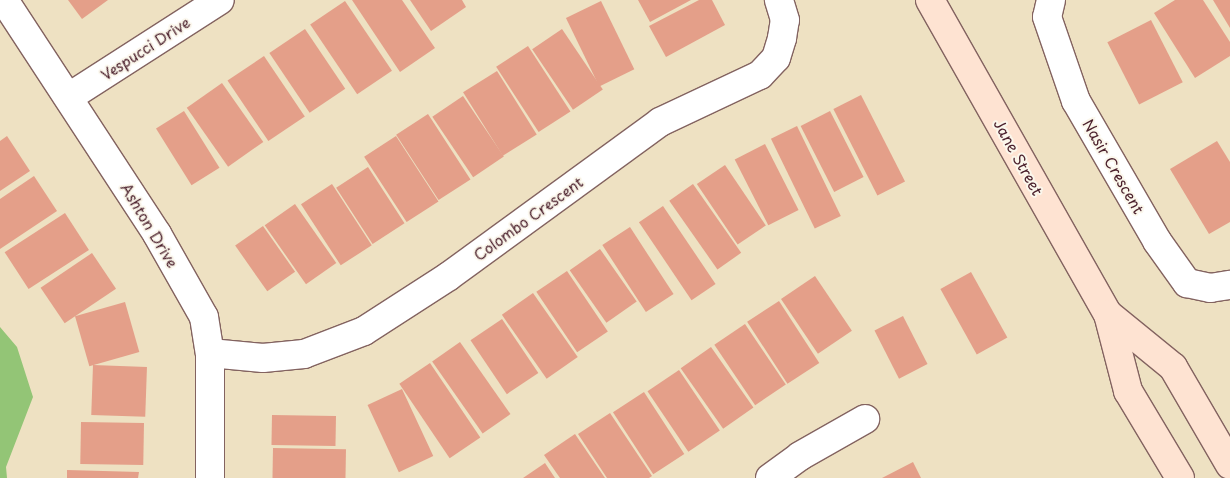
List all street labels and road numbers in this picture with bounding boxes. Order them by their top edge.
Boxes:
street label: Vespucci Drive [97,12,193,84]
street label: Nasir Crescent [1079,115,1149,217]
street label: Jane Street [991,116,1047,198]
street label: Colombo Crescent [470,172,586,264]
street label: Ashton Drive [118,180,182,270]

